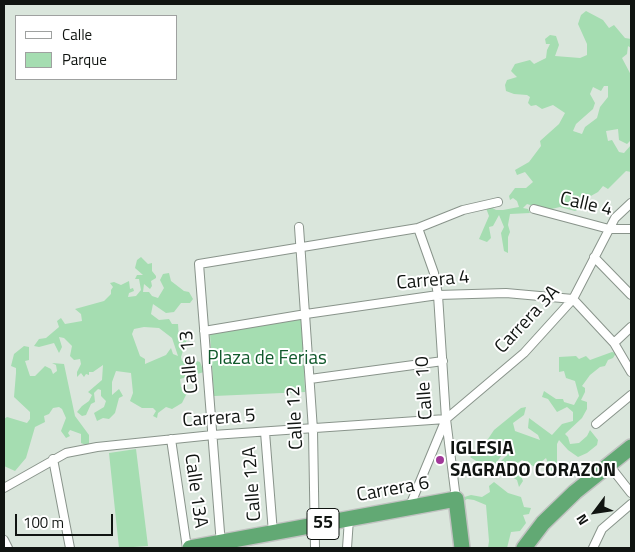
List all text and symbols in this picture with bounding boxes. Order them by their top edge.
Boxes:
legend [15,15,178,80]
text: Calle [62,23,92,46]
text: Parque [62,48,107,71]
street label: Calle 4 [558,188,614,222]
street label: Carrera 4 [395,266,471,296]
street label: Carrera 3A [491,281,565,359]
street label: Calle 13 [176,329,204,395]
park label: Plaza de Ferias [207,348,327,370]
street label: Calle 10 [411,355,439,421]
street label: Calle 12 [283,386,309,450]
street label: Carrera 5 [182,405,256,433]
place label: IGLESIA SAGRADO CORAZON [450,438,616,482]
street label: Calle 12A [239,446,267,522]
street label: Calle 13A [178,452,212,530]
marker: IGLESIA SAGRADO CORAZON [434,454,446,466]
street label: Carrera 6 [355,472,431,508]
north arrow [570,487,620,537]
scale bar [18,504,115,536]
road number: 55 [307,508,339,540]
text: N [570,510,593,530]
text: 100 m [23,511,64,534]

